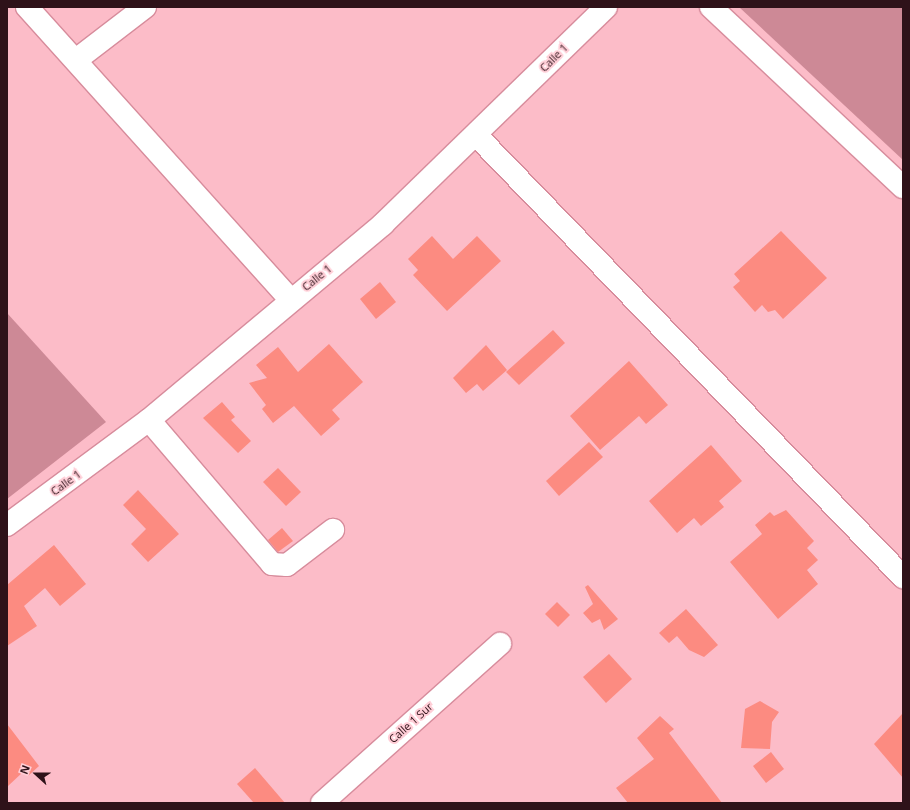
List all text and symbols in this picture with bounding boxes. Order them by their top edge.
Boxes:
street label: Calle 1 [537,41,571,75]
street label: Calle 1 [300,262,334,294]
street label: Calle 1 [48,468,84,498]
street label: Calle 1 Sur [387,700,435,746]
north arrow [16,754,56,794]
text: N [16,763,33,776]

